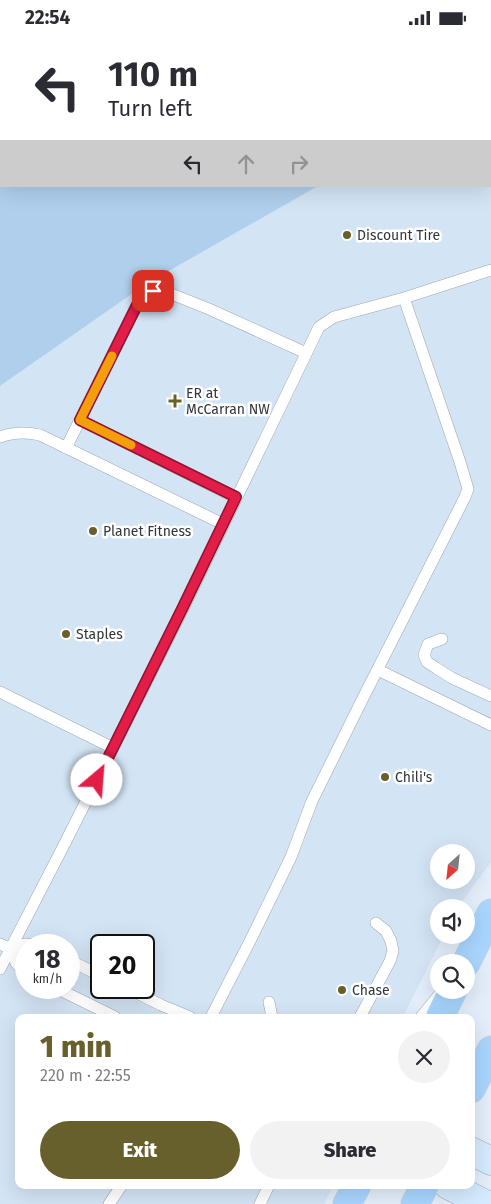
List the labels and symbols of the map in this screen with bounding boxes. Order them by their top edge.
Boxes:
place label: Discount Tire [357,227,440,244]
marker: Discount Tire [341,229,353,241]
pin [132,270,174,312]
place label: ER at McCarran NW [186,385,270,418]
marker: ER at McCarran NW [168,394,182,408]
place label: Planet Fitness [103,523,192,540]
marker: Planet Fitness [87,525,99,537]
place label: Staples [76,626,123,643]
marker: Staples [60,628,72,640]
position arrow [70,753,122,805]
place label: Chili's [395,769,433,786]
marker: Chili's [379,771,391,783]
north arrow [430,844,475,889]
speed limit sign: 20 [90,934,155,999]
place label: Chase [352,982,390,999]
marker: Chase [336,984,348,996]

